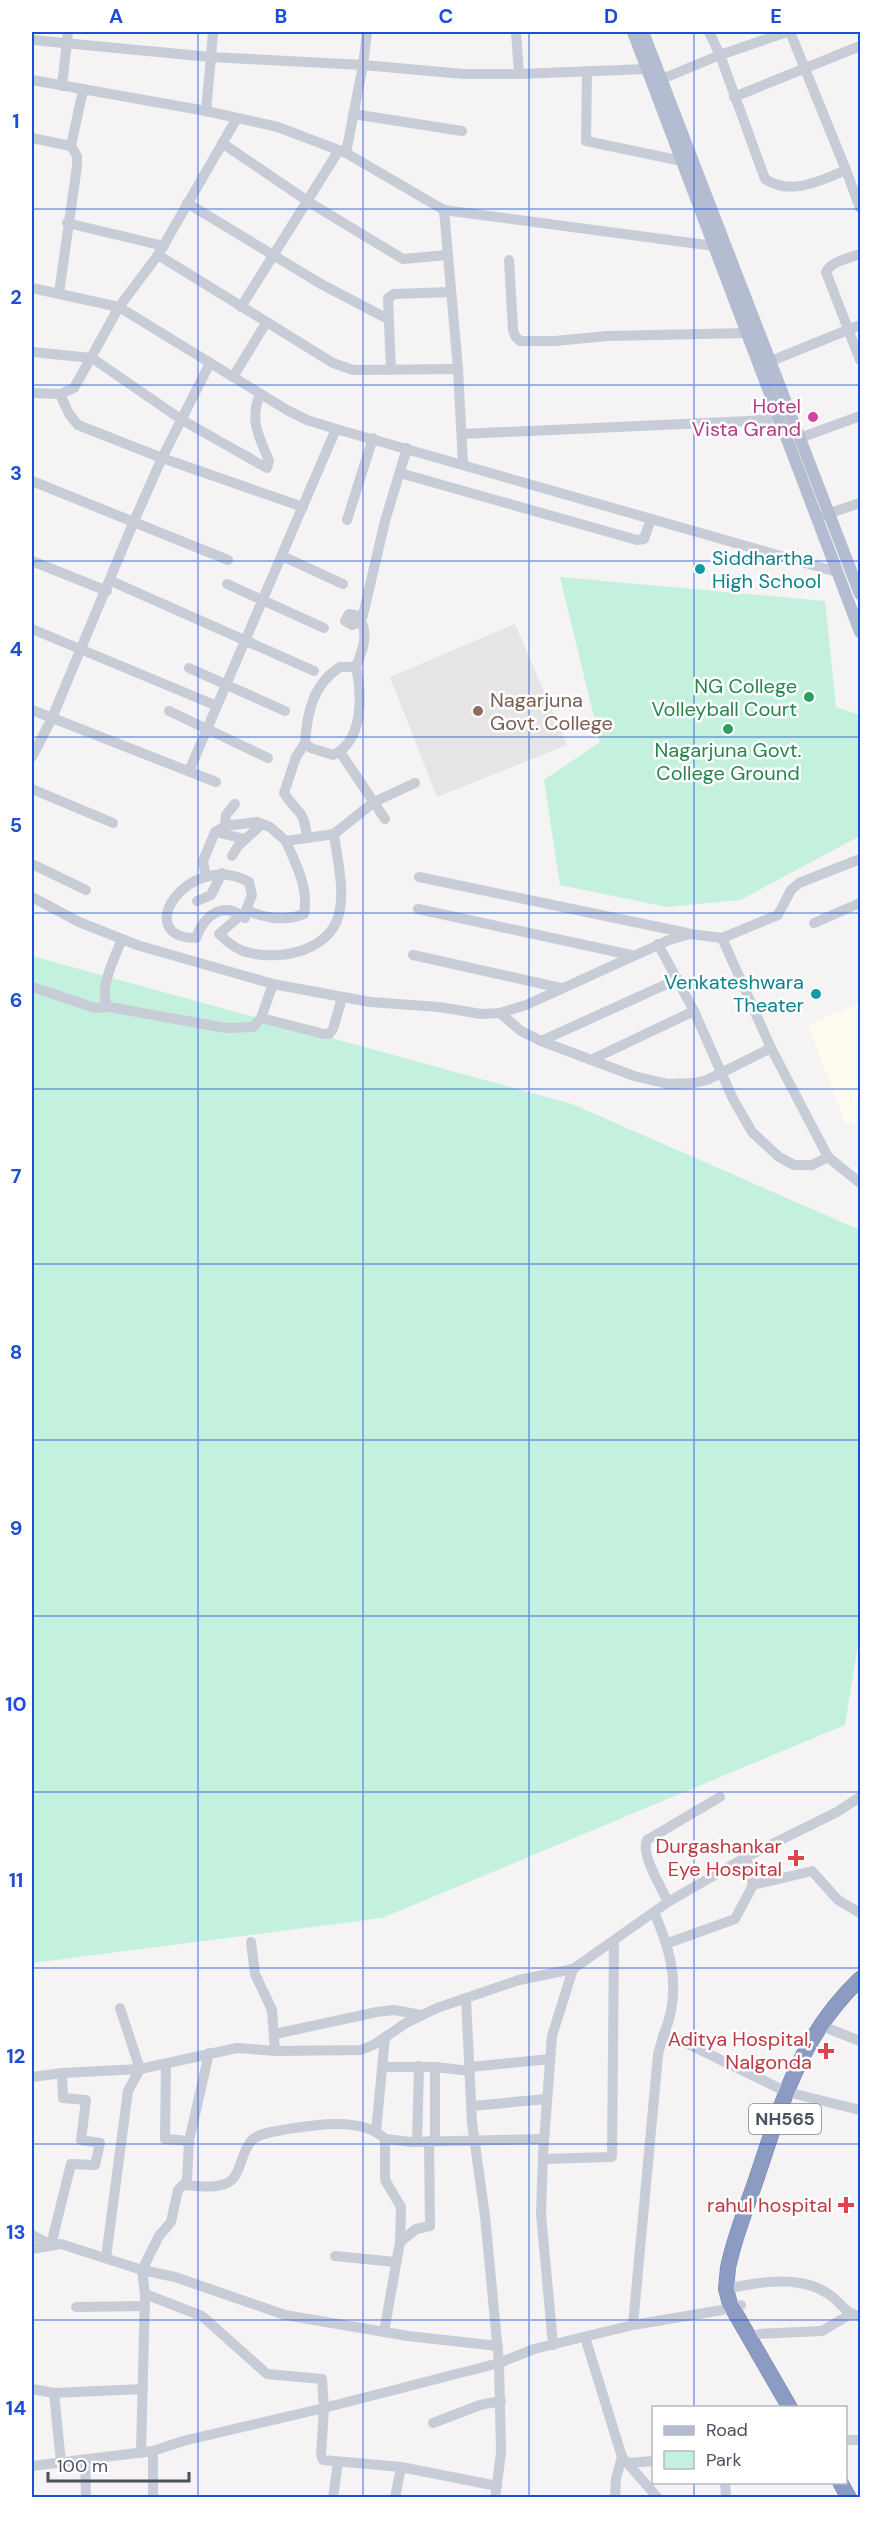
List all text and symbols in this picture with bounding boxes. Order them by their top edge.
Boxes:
text: A [109,3,123,29]
text: B [275,3,287,29]
text: C [439,3,453,29]
text: D [604,3,618,29]
text: E [770,3,782,29]
text: 1 [12,108,20,134]
text: 2 [10,284,22,310]
place label: Hotel Vista Grand [692,393,801,442]
marker: Hotel Vista Grand [806,410,820,424]
text: 3 [10,460,22,486]
place label: Siddhartha High School [712,545,821,594]
marker: Siddhartha High School [693,562,707,576]
text: 4 [10,636,23,662]
place label: NG College Volleyball Court [652,673,797,722]
place label: Nagarjuna Govt. College [490,687,613,736]
marker: NG College Volleyball Court [802,690,816,704]
marker: Nagarjuna Govt. College [471,704,485,718]
marker: Nagarjuna Govt. College Ground [721,722,735,736]
place label: Nagarjuna Govt. College Ground [654,737,802,786]
text: 5 [10,812,22,838]
place label: Venkateshwara Theater [664,969,804,1018]
text: 6 [10,987,22,1013]
marker: Venkateshwara Theater [809,987,823,1001]
text: 7 [11,1163,22,1189]
text: 8 [10,1339,22,1365]
text: 9 [10,1515,22,1541]
text: 10 [5,1691,27,1717]
place label: Durgashankar Eye Hospital [655,1833,782,1882]
marker: Durgashankar Eye Hospital [787,1849,805,1867]
text: 11 [9,1867,23,1893]
place label: Aditya Hospital, Nalgonda [668,2026,812,2075]
marker: Aditya Hospital, Nalgonda [817,2042,835,2060]
text: 12 [7,2043,25,2069]
road number: NH565 [749,2104,821,2134]
place label: rahul hospital [707,2192,832,2218]
marker: rahul hospital [837,2196,855,2214]
text: 13 [6,2219,26,2245]
text: 14 [6,2395,26,2421]
legend [652,2406,847,2484]
text: Road [706,2418,748,2442]
scale bar [48,2445,189,2483]
text: Park [706,2448,742,2472]
text: 100 m [57,2454,108,2478]

